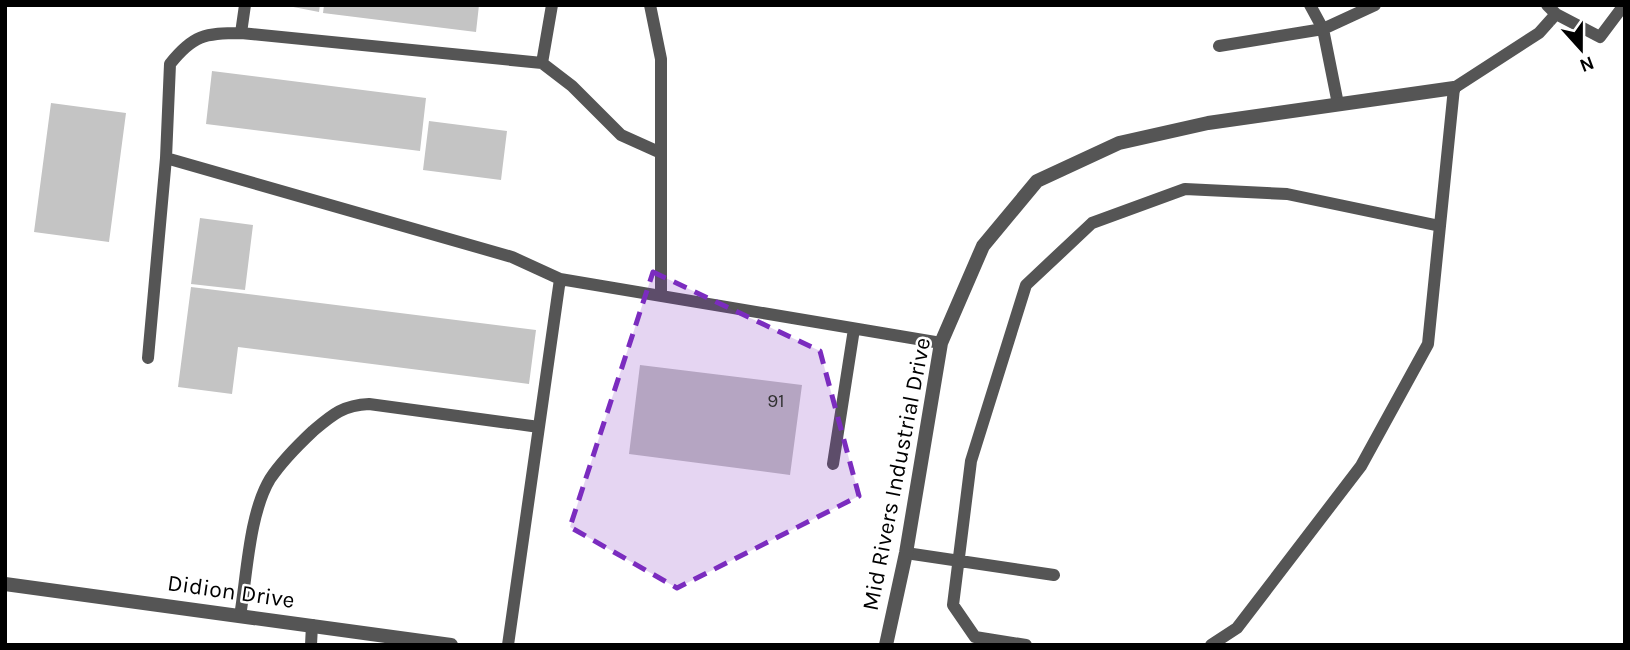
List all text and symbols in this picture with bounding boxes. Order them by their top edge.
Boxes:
north arrow [1546,14,1616,84]
text: N [1576,51,1597,77]
street label: Mid Rivers Industrial Drive [857,335,936,613]
house number: 91 [767,390,785,412]
street label: Didion Drive [166,569,296,614]

